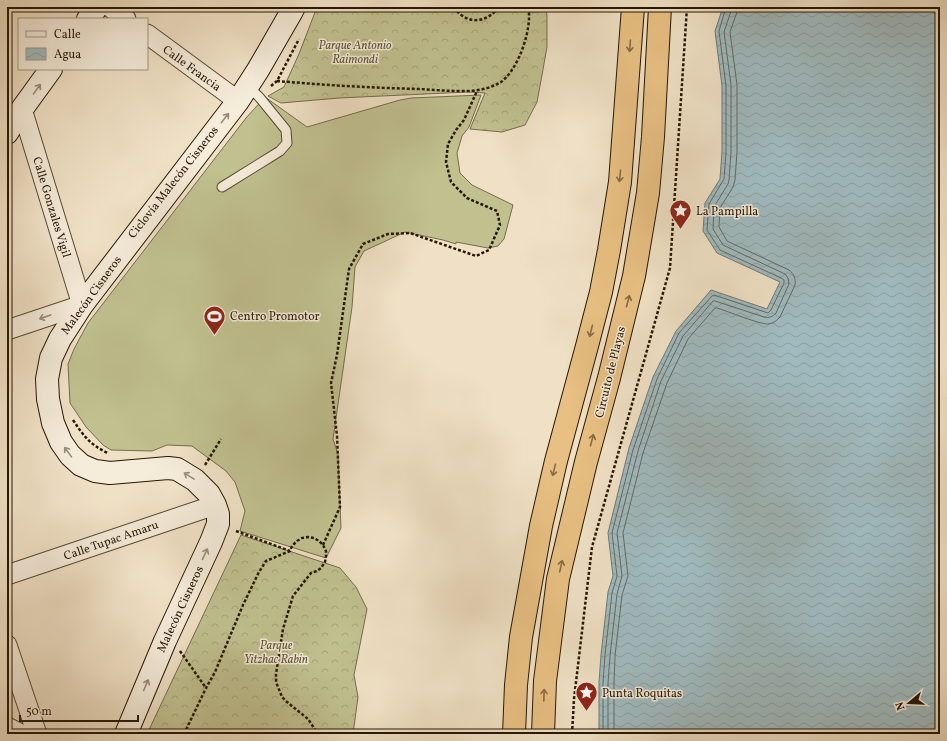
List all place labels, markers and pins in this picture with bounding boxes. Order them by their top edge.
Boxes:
place icon: La Pampilla [667,198,693,231]
place label: La Pampilla [696,204,758,220]
sports icon: Centro Promotor [201,303,227,336]
place label: Centro Promotor [230,309,320,325]
place icon: Punta Roquitas [573,680,599,713]
place label: Punta Roquitas [602,686,682,702]

